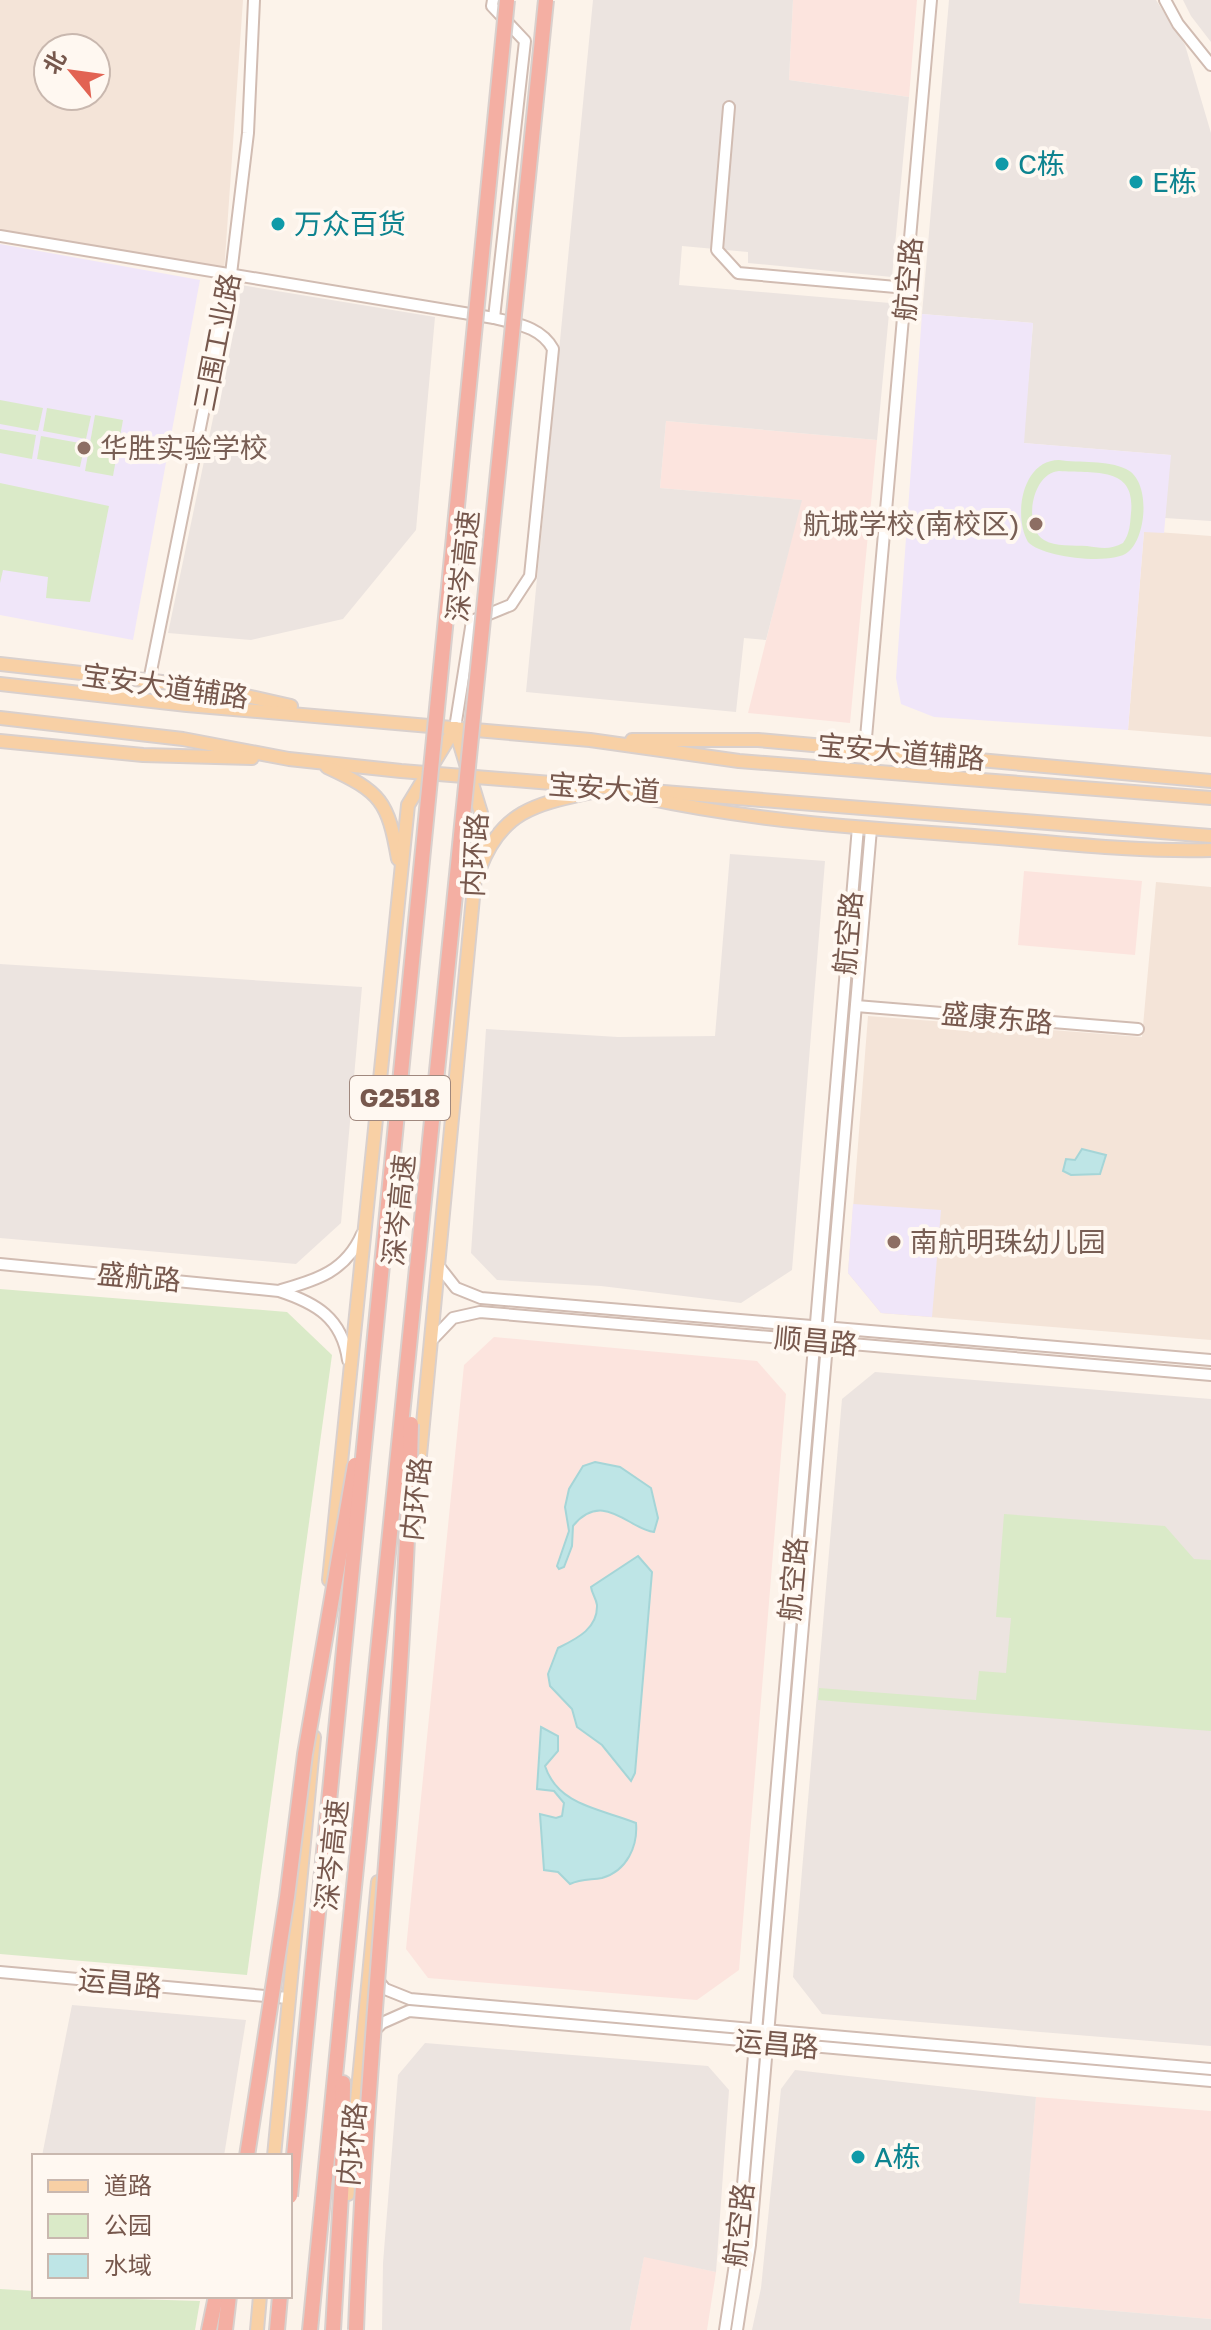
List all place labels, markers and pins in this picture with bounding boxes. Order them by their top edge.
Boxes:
place label: C栋 [1018,147,1065,180]
marker: C栋 [993,155,1011,173]
place label: E栋 [1152,165,1197,198]
marker: E栋 [1127,173,1145,191]
place label: 万众百货 [294,207,406,240]
marker: 万众百货 [269,215,287,233]
place label: 华胜实验学校 [100,431,268,464]
marker: 华胜实验学校 [75,439,93,457]
place label: 航城学校(南校区) [803,507,1020,540]
marker: 航城学校(南校区) [1027,515,1045,533]
place label: 南航明珠幼儿园 [910,1225,1106,1258]
marker: 南航明珠幼儿园 [885,1233,903,1251]
place label: A栋 [874,2140,921,2173]
marker: A栋 [849,2148,867,2166]

